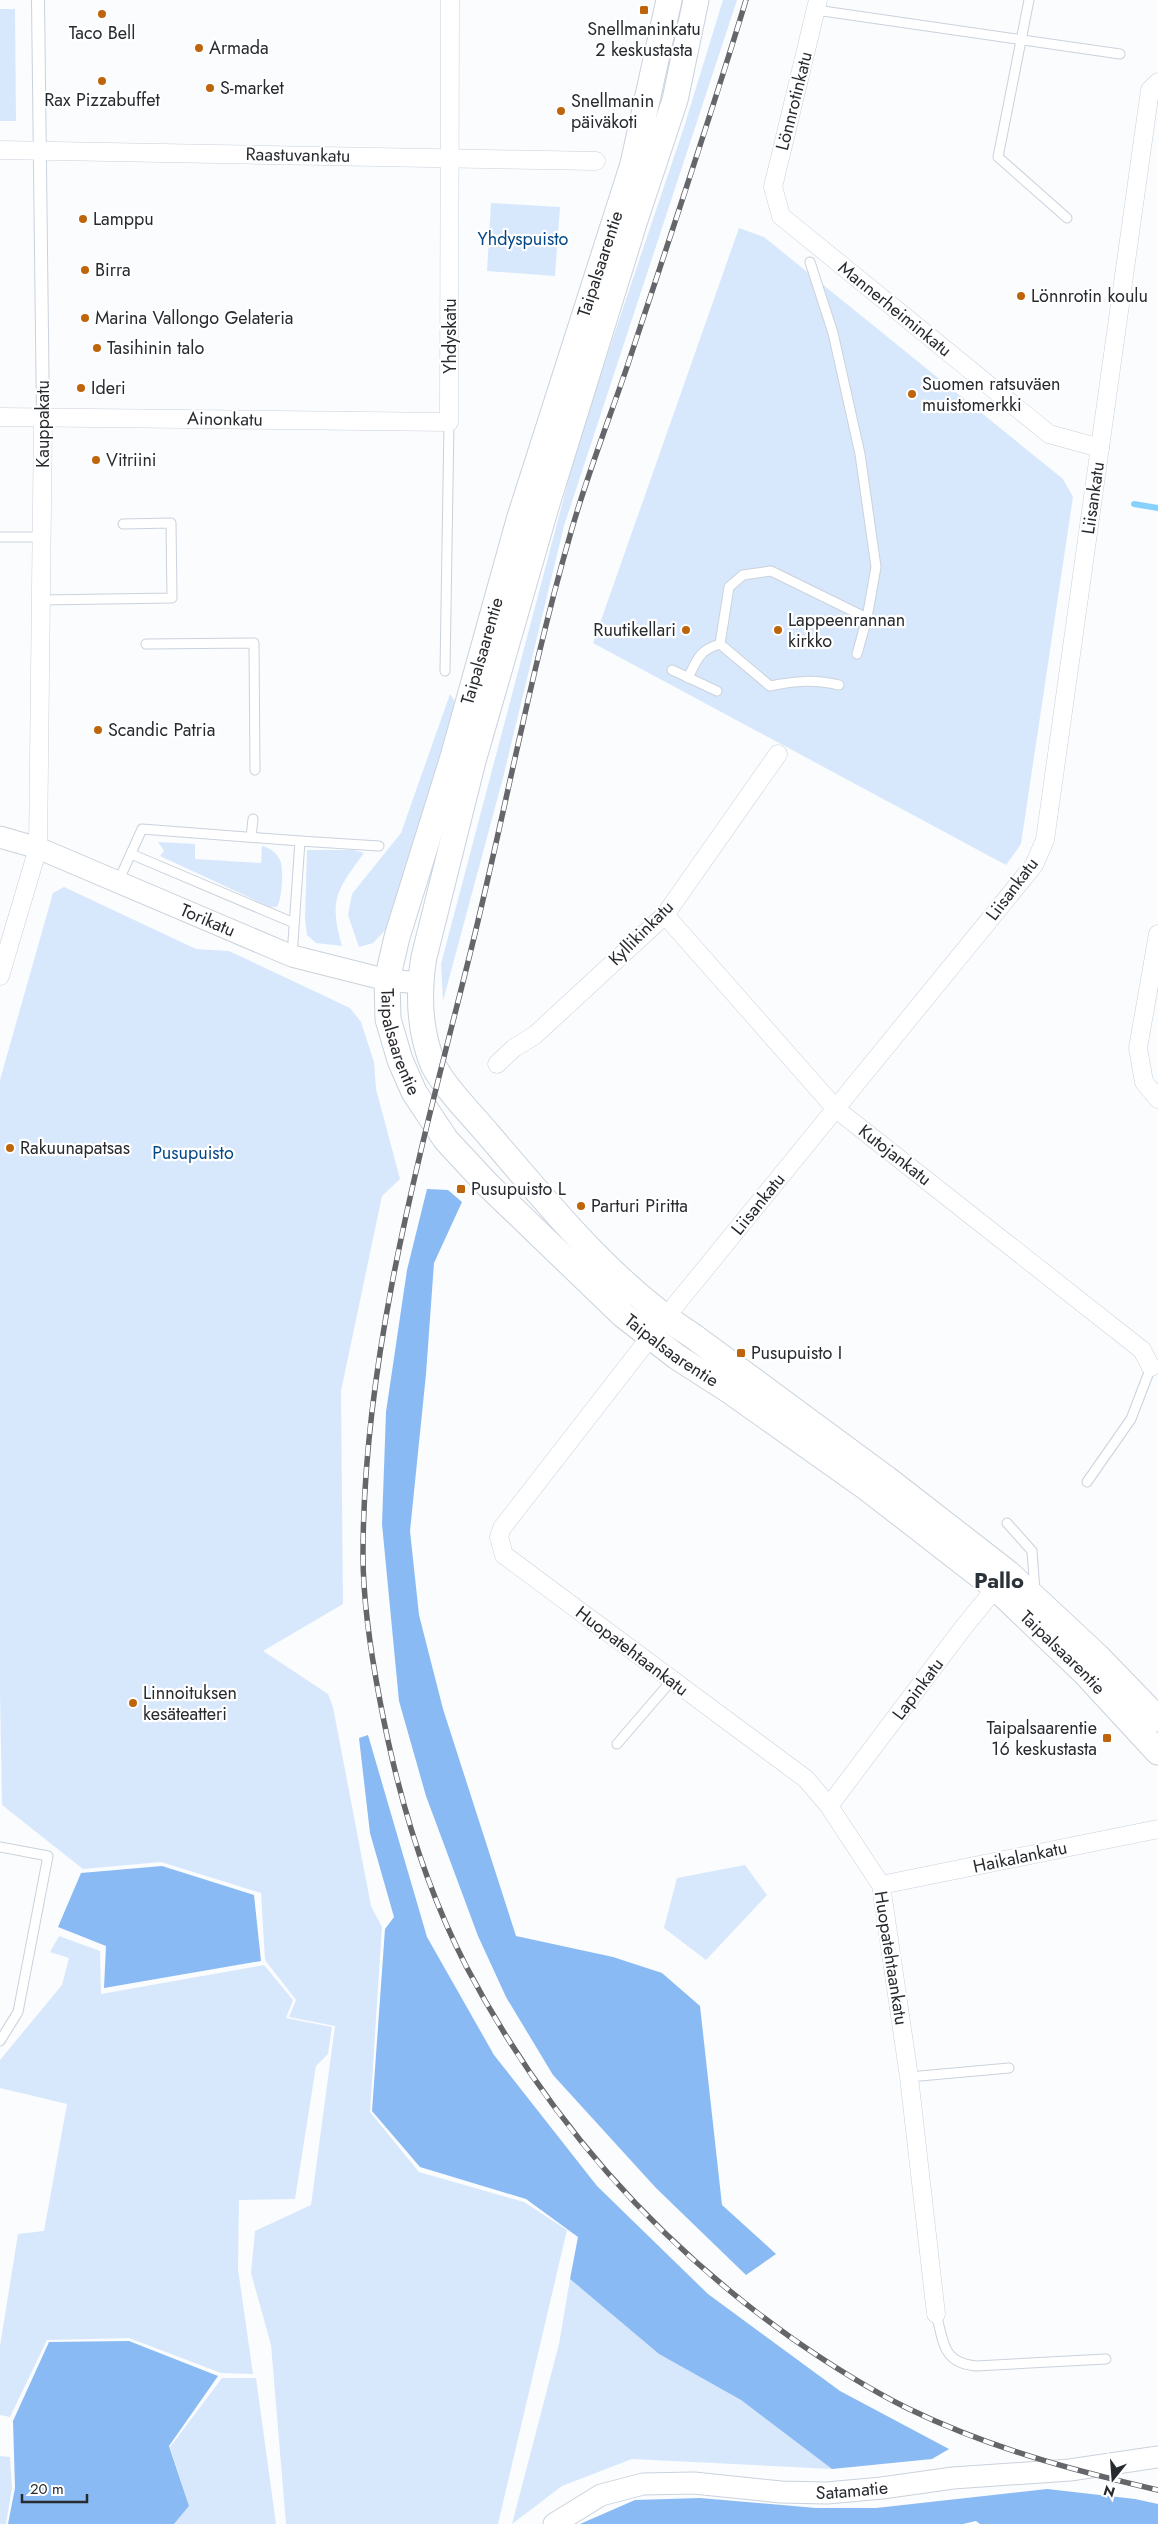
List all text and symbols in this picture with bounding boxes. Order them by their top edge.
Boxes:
marker: Snellmaninkatu 2 keskustasta [638,4,650,16]
marker: Taco Bell [96,8,108,20]
place label: Snellmaninkatu 2 keskustasta [587,16,701,63]
place label: Taco Bell [69,20,135,46]
place label: Armada [209,35,269,61]
marker: Armada [193,42,205,54]
street label: Lönnrotinkatu [769,49,819,153]
marker: Rax Pizzabuffet [96,75,108,87]
place label: S-market [220,75,284,101]
marker: S-market [204,82,216,94]
place label: Rax Pizzabuffet [44,87,160,113]
place label: Snellmanin päiväkoti [571,88,654,135]
marker: Snellmanin päiväkoti [555,105,567,117]
street label: Raastuvankatu [245,141,351,169]
place label: Lamppu [93,206,154,232]
street label: Taipalsaarentie [571,207,629,321]
marker: Lamppu [77,213,89,225]
park label: Yhdyspuisto [478,226,569,252]
street label: Mannerheiminkatu [833,255,957,363]
place label: Birra [95,257,131,283]
marker: Birra [79,264,91,276]
place label: Lönnrotin koulu [1031,283,1148,309]
marker: Lönnrotin koulu [1015,290,1027,302]
street label: Yhdyskatu [437,298,463,374]
place label: Marina Vallongo Gelateria [95,305,294,331]
marker: Marina Vallongo Gelateria [79,312,91,324]
place label: Tasihinin talo [107,335,204,361]
marker: Tasihinin talo [91,342,103,354]
place label: Suomen ratsuväen muistomerkki [922,371,1061,418]
place label: Ideri [91,375,126,401]
street label: Kauppakatu [30,380,56,468]
marker: Ideri [75,382,87,394]
marker: Suomen ratsuväen muistomerkki [906,388,918,400]
street label: Ainonkatu [187,405,263,433]
place label: Vitriini [106,447,157,473]
marker: Vitriini [90,454,102,466]
street label: Liisankatu [1075,460,1111,536]
street label: Taipalsaarentie [454,594,510,708]
place label: Lappeenrannan kirkko [788,607,905,654]
place label: Ruutikellari [593,617,676,643]
marker: Ruutikellari [680,624,692,636]
marker: Lappeenrannan kirkko [772,624,784,636]
place label: Scandic Patria [108,717,215,743]
marker: Scandic Patria [92,724,104,736]
street label: Liisankatu [980,852,1044,926]
street label: Kyllikinkatu [603,895,679,971]
street label: Torikatu [176,897,239,943]
street label: Taipalsaarentie [374,988,427,1099]
street label: Kutojankatu [853,1118,937,1192]
place label: Rakuunapatsas [20,1135,130,1161]
park label: Pusupuisto [152,1140,234,1166]
marker: Rakuunapatsas [4,1142,16,1154]
street label: Liisankatu [725,1167,791,1241]
place label: Pusupuisto L [471,1176,566,1202]
marker: Pusupuisto L [455,1183,467,1195]
place label: Parturi Piritta [591,1193,688,1219]
marker: Parturi Piritta [575,1200,587,1212]
street label: Taipalsaarentie [619,1308,724,1393]
place label: Pusupuisto I [751,1340,842,1366]
marker: Pusupuisto I [735,1347,747,1359]
district label: Pallo [974,1564,1024,1596]
street label: Huopatehtaankatu [570,1600,694,1702]
street label: Taipalsaarentie [1014,1605,1112,1700]
street label: Lapinkatu [886,1653,950,1725]
place label: Linnoituksen kesäteatteri [143,1680,237,1727]
marker: Linnoituksen kesäteatteri [127,1697,139,1709]
place label: Taipalsaarentie 16 keskustasta [987,1715,1097,1762]
marker: Taipalsaarentie 16 keskustasta [1101,1732,1113,1744]
street label: Haikalankatu [971,1834,1069,1880]
street label: Huopatehtaankatu [868,1889,914,2027]
north arrow [1088,2454,1138,2504]
scale bar [22,2472,88,2504]
street label: Satamatie [815,2474,890,2506]
text: 20 m [30,2478,64,2500]
text: N [1101,2480,1117,2503]

